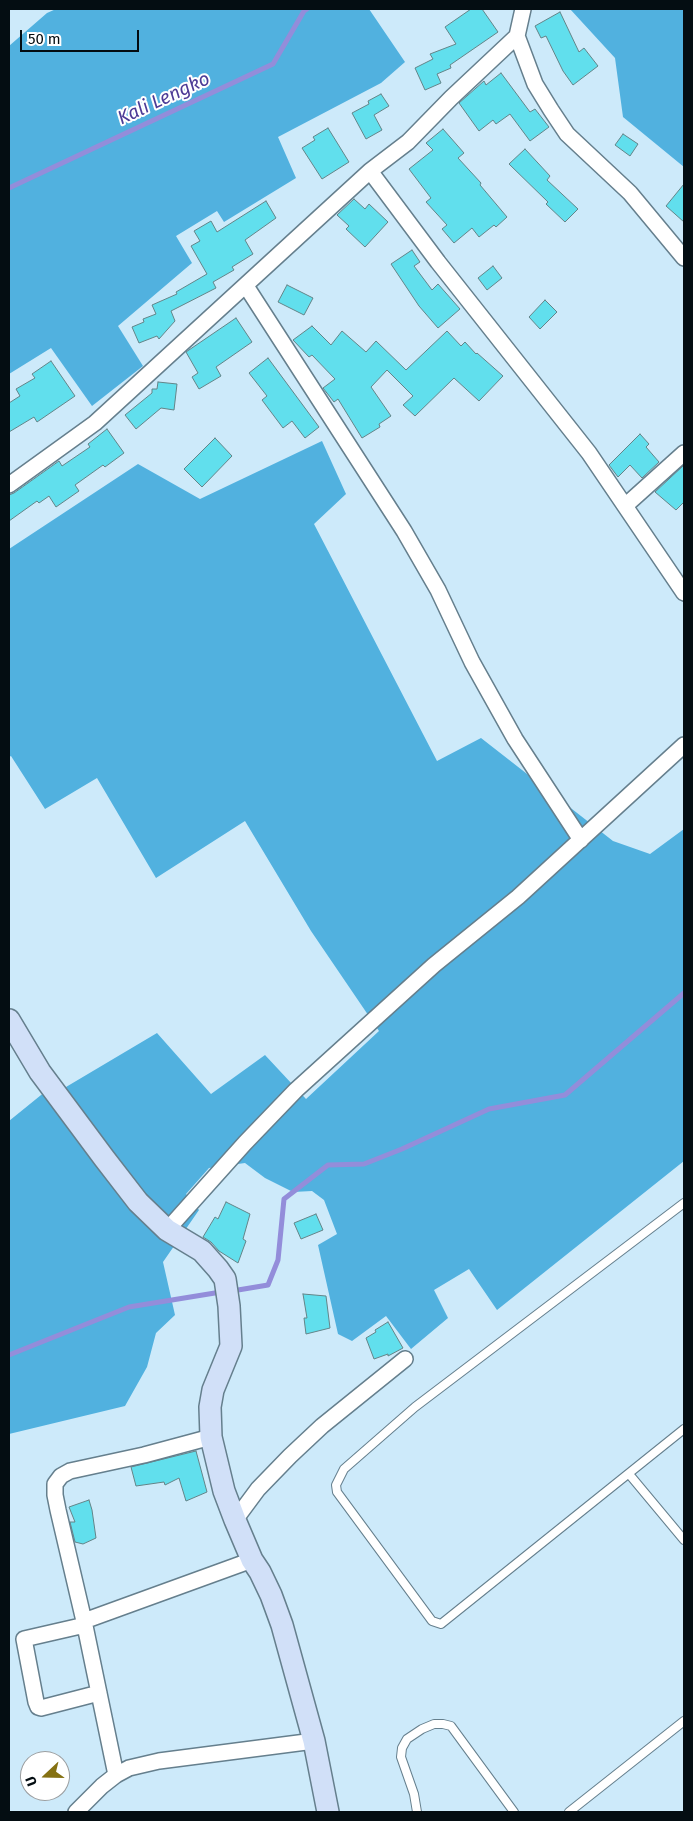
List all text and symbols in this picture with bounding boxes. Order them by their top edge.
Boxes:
scale bar [22,20,141,52]
text: 50 m [28,30,61,48]
water label: Kali Lengko [114,68,214,130]
north arrow [20,1751,70,1801]
text: U [22,1774,41,1789]

